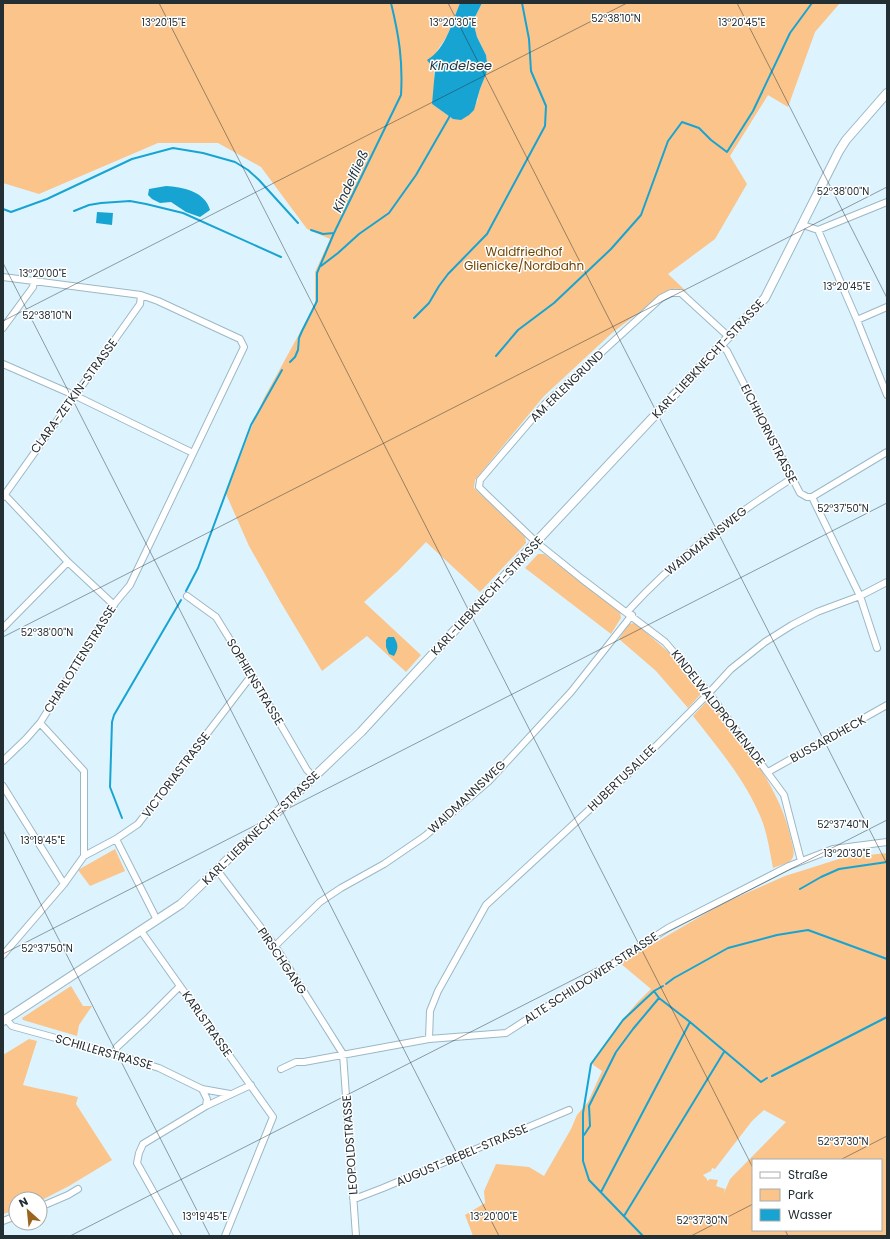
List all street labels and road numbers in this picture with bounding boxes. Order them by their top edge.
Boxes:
street label: KARL-LIEBKNECHT-STRASSE [648,295,768,422]
street label: CLARA-ZETKIN-STRASSE [26,335,121,457]
street label: AM ERLENGRUND [526,346,607,425]
street label: EICHHORNSTRASSE [737,381,802,486]
street label: WAIDMANNSWEG [661,502,750,579]
street label: KARL-LIEBKNECHT-STRASSE [427,532,547,659]
street label: CHARLOTTENSTRASSE [39,602,120,716]
street label: SOPHIENSTRASSE [223,635,288,728]
street label: KINDELWALDPROMENADE [668,646,769,769]
street label: BUSSARDHECK [787,711,869,766]
street label: VICTORIASTRASSE [138,728,214,821]
street label: HUBERTUSALLEE [584,740,660,815]
street label: WAIDMANNSWEG [424,756,509,837]
street label: KARL-LIEBKNECHT-STRASSE [198,767,323,889]
street label: PIRSCHGANG [254,924,311,997]
street label: ALTE SCHILDOWER STRASSE [520,928,661,1028]
street label: KARLSTRASSE [178,987,236,1060]
street label: SCHILLERSTRASSE [53,1029,155,1074]
street label: LEOPOLDSTRASSE [338,1095,361,1196]
street label: AUGUST-BEBEL-STRASSE [393,1119,530,1190]

